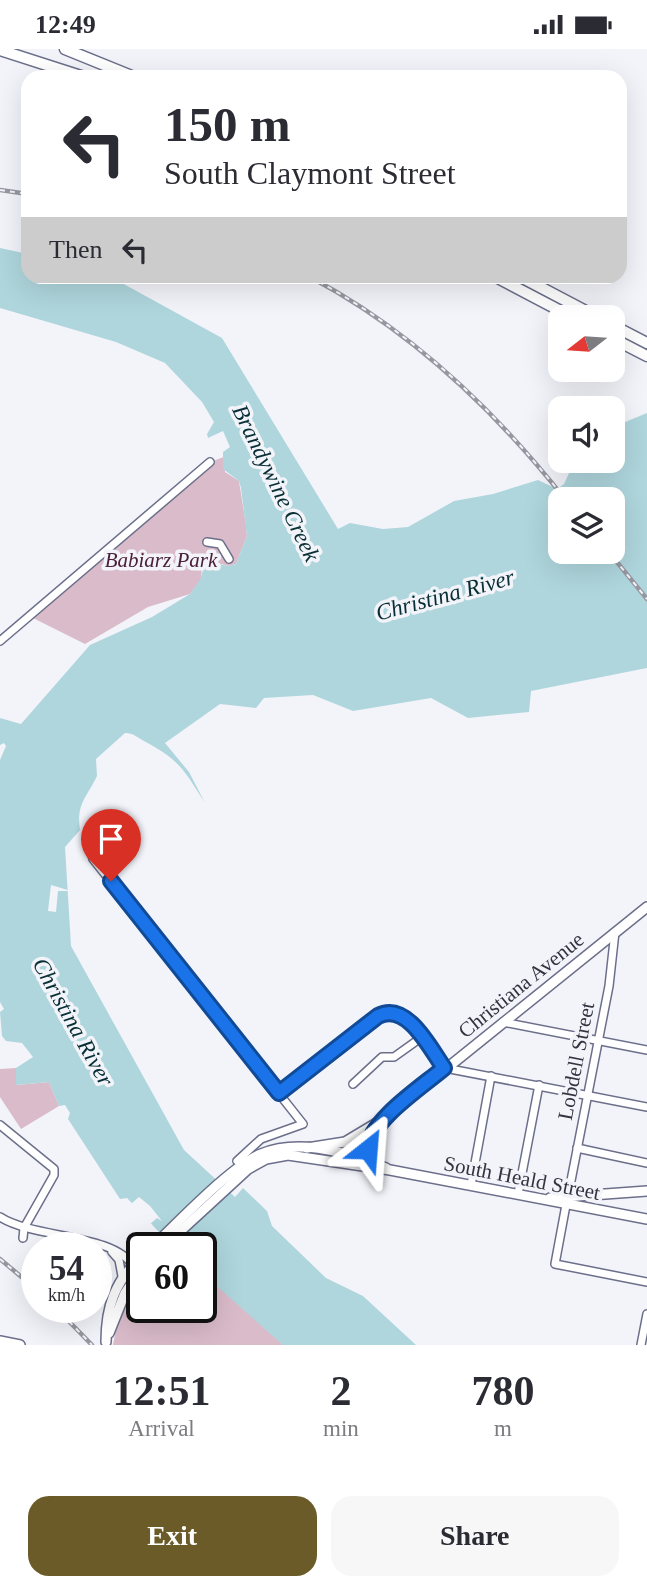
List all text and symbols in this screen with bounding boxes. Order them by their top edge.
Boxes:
text: 12:49 [35,10,96,39]
text: 150 m [164,97,291,152]
icon: left [49,98,140,189]
text: South Claymont Street [164,155,456,191]
icon: left [116,231,154,269]
text: Then [49,235,102,264]
north arrow [548,305,625,381]
map controls [548,305,625,564]
button: sound [548,396,625,473]
water label: Brandywine Creek [227,401,325,566]
button: layers [548,487,625,564]
park label: Babiarz Park [105,548,218,572]
water label: Christina River [373,564,518,626]
pin [81,809,141,881]
icon: arrive [92,820,130,858]
street label: Christiana Avenue [454,927,588,1043]
water label: Christina River [28,954,119,1091]
street label: Lobdell Street [553,1000,599,1122]
position arrow [331,1112,405,1186]
street label: South Heald Street [442,1151,602,1205]
speed limit sign: 60 [126,1232,217,1323]
text: 54 [49,1249,84,1288]
text: km/h [48,1285,85,1305]
text: 12:51 [113,1368,211,1414]
text: 2 [330,1368,351,1414]
text: 780 [471,1368,534,1414]
text: Arrival [128,1416,195,1441]
text: min [323,1416,359,1441]
text: m [494,1416,512,1441]
button: Exit [28,1496,317,1576]
button: Share [331,1496,619,1576]

